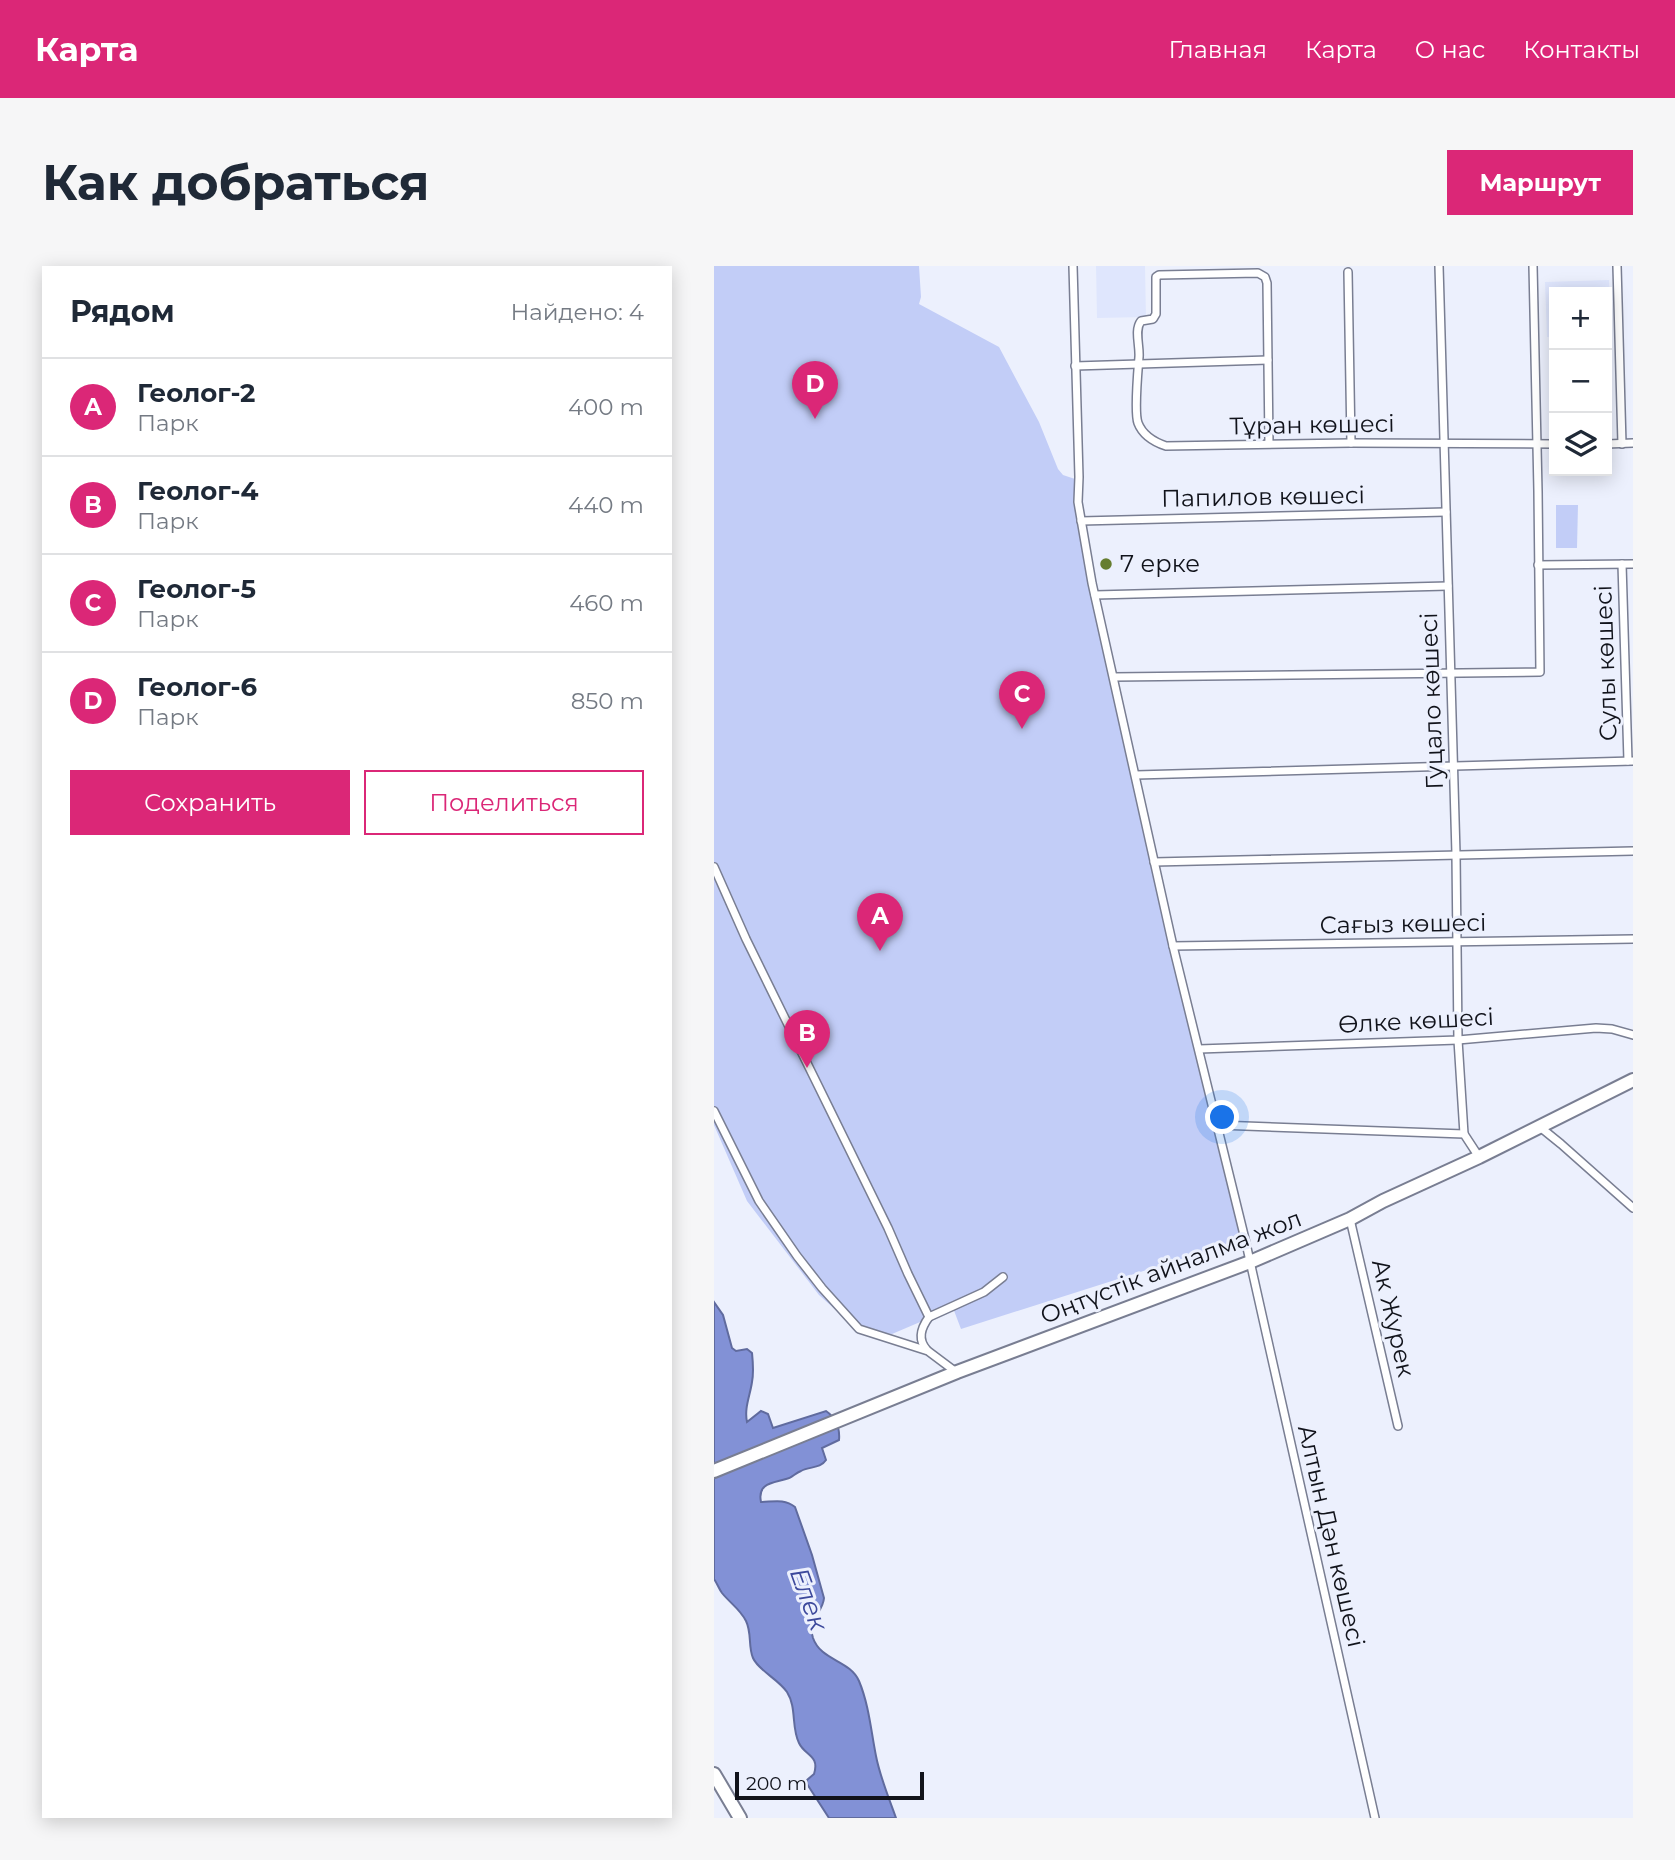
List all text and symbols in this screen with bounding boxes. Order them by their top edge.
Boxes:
text: Карта [35,29,138,69]
text: Главная [1169,35,1267,64]
text: Карта [1305,35,1377,64]
text: О нас [1415,35,1485,64]
text: Контакты [1523,35,1640,64]
button: Маршрут [1447,150,1633,215]
text: Как добраться [42,153,430,212]
map controls [1549,287,1612,476]
button: + [1549,287,1612,350]
text: Рядом [70,293,175,330]
text: Найдено: 4 [510,298,644,326]
button: − [1549,350,1612,413]
pin: D [792,361,838,419]
text: Геолог-2 [137,377,255,409]
text: A [84,393,102,421]
text: 400 m [568,393,644,421]
text: Парк [137,409,199,437]
street label: Тұран көшесі [1229,409,1395,440]
button: layers [1549,413,1612,476]
text: Геолог-4 [137,475,259,507]
street label: Папилов көшесі [1161,480,1365,513]
text: B [84,491,102,519]
text: 440 m [568,491,644,519]
text: Парк [137,507,199,535]
place label: 7 ерке [1120,549,1200,578]
marker: 7 ерке [1098,556,1114,572]
text: Геолог-5 [137,573,256,605]
street label: Сулы көшесі [1588,584,1623,742]
text: C [85,589,101,617]
text: 460 m [569,589,644,617]
text: Парк [137,605,199,633]
street label: Гуцало көшесі [1414,612,1449,790]
text: Геолог-6 [137,671,257,703]
pin: C [999,671,1045,729]
text: D [84,687,103,715]
text: 850 m [571,687,644,715]
text: Парк [137,703,199,731]
button: Сохранить [70,770,350,835]
button: Поделиться [364,770,644,835]
pin: A [857,893,903,951]
street label: Сағыз көшесі [1319,908,1487,939]
street label: Өлке көшесі [1337,1002,1495,1039]
pin: B [784,1010,830,1068]
your location [1205,1100,1239,1134]
street label: Оңтүстік айналма жол [1036,1203,1306,1330]
street label: Ак Журек [1366,1256,1421,1380]
street label: Алтын Дән көшесі [1292,1422,1371,1650]
water label: Елек [783,1563,835,1636]
scale bar [735,1769,924,1801]
text: 200 m [746,1772,807,1795]

